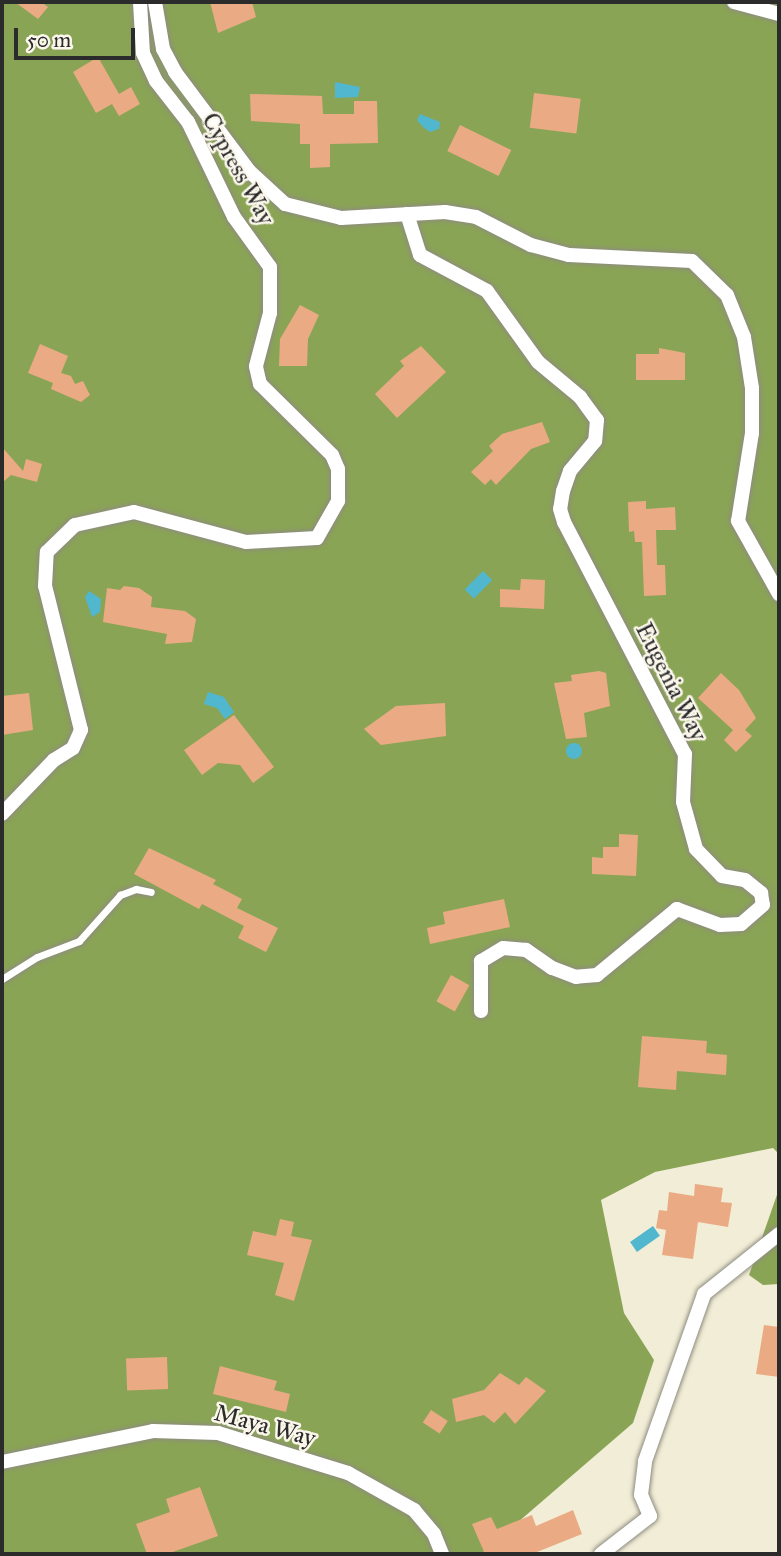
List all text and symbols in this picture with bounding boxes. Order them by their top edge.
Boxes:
scale bar [18,14,138,58]
text: 50 m [27,27,71,53]
street label: Cypress Way [195,108,281,230]
street label: Eugenia Way [629,618,713,746]
street label: Maya Way [211,1399,319,1453]

